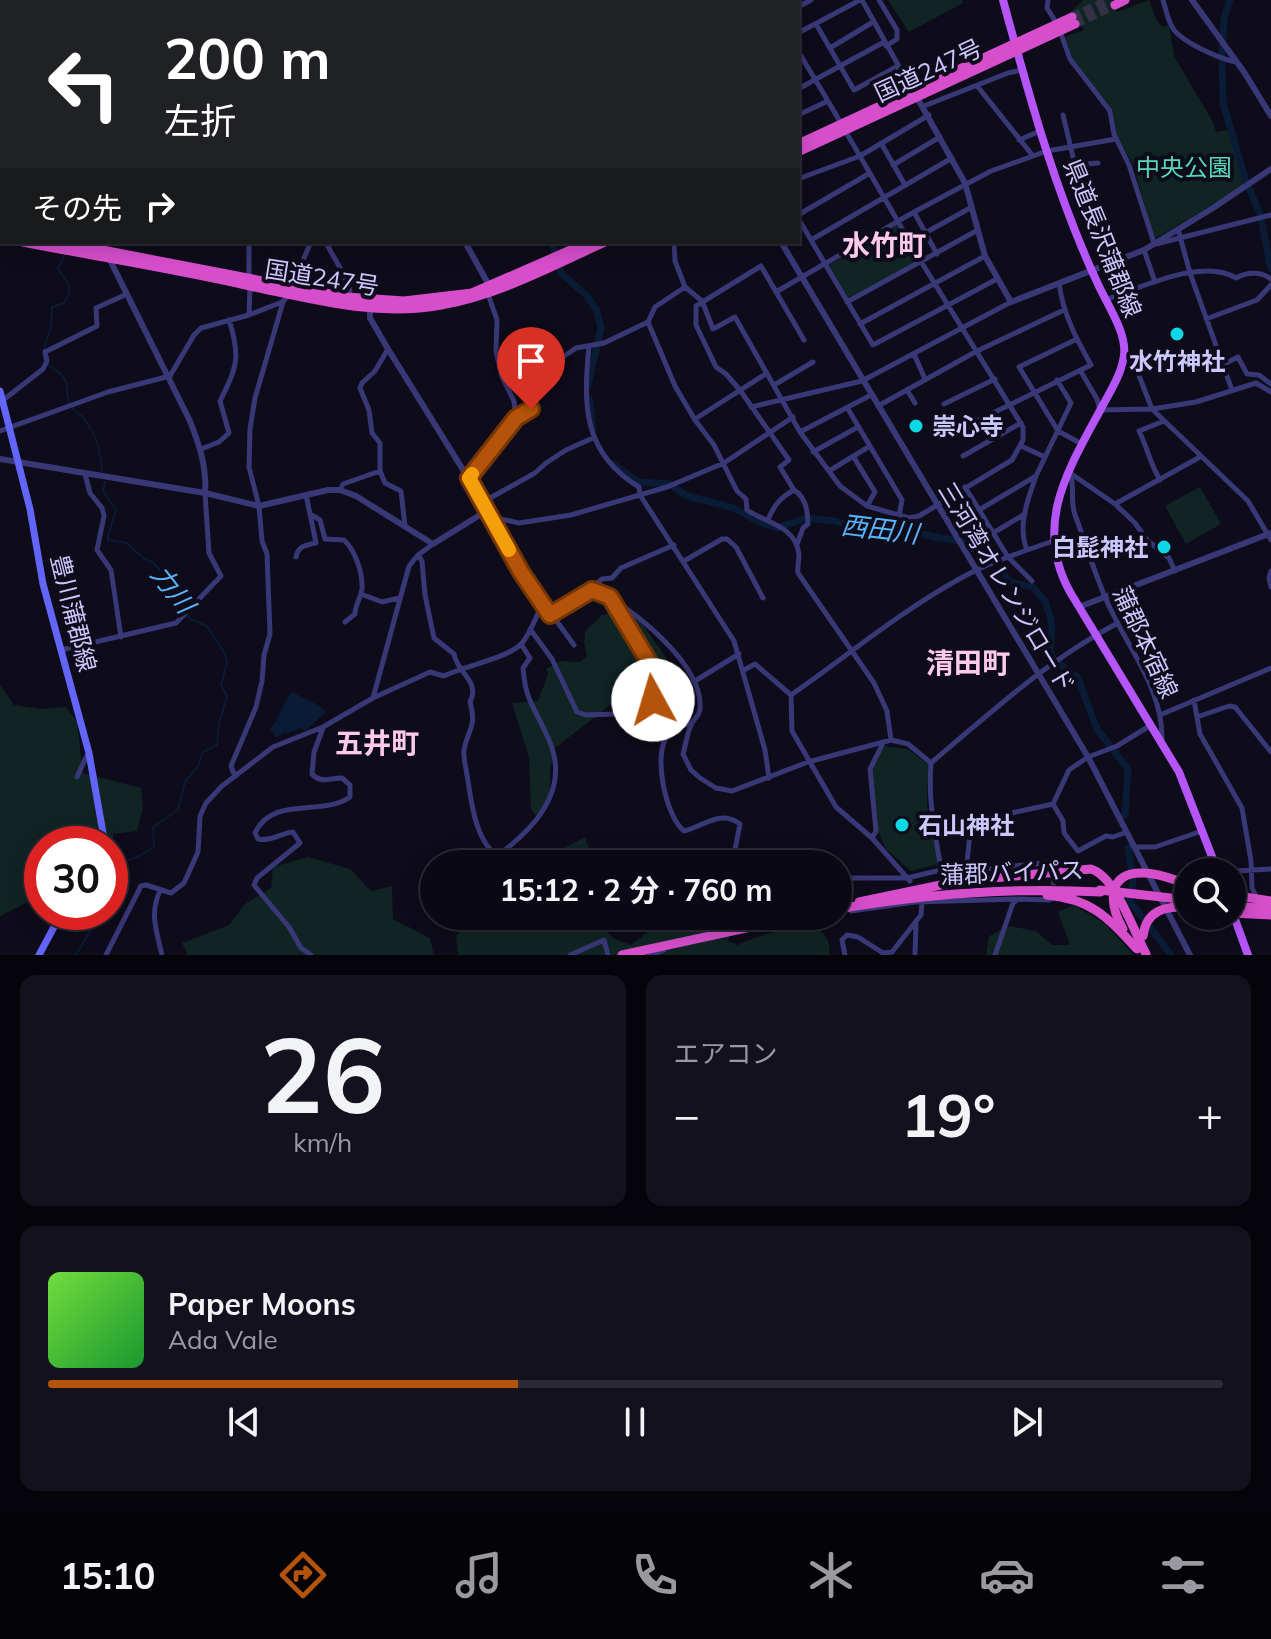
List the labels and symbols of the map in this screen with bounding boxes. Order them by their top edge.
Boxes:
street label: 国道247号 [869,32,987,108]
park label: 中央公園 [1136,152,1232,182]
street label: 県道長沢蒲郡線 [1058,154,1148,322]
district label: 水竹町 [842,227,926,262]
street label: 国道247号 [263,253,381,301]
marker: 水竹神社 [1168,325,1186,343]
pin [497,327,565,409]
place label: 水竹神社 [1129,346,1225,376]
place label: 崇心寺 [932,411,1004,441]
marker: 崇心寺 [907,417,925,435]
street label: 三河湾オレンジロード [932,476,1082,698]
water label: 西田川 [839,508,924,550]
place label: 白髭神社 [1052,532,1148,562]
marker: 白髭神社 [1155,538,1173,556]
street label: 豊川蒲郡線 [45,551,103,675]
water label: 力川 [144,558,204,622]
street label: 蒲郡本宿線 [1107,581,1185,703]
district label: 清田町 [926,645,1010,680]
position arrow [611,658,695,742]
district label: 五井町 [335,725,419,760]
place label: 石山神社 [918,810,1014,840]
marker: 石山神社 [893,816,911,834]
speed limit sign: 30 [24,826,128,930]
street label: 蒲郡バイパス [940,855,1084,889]

